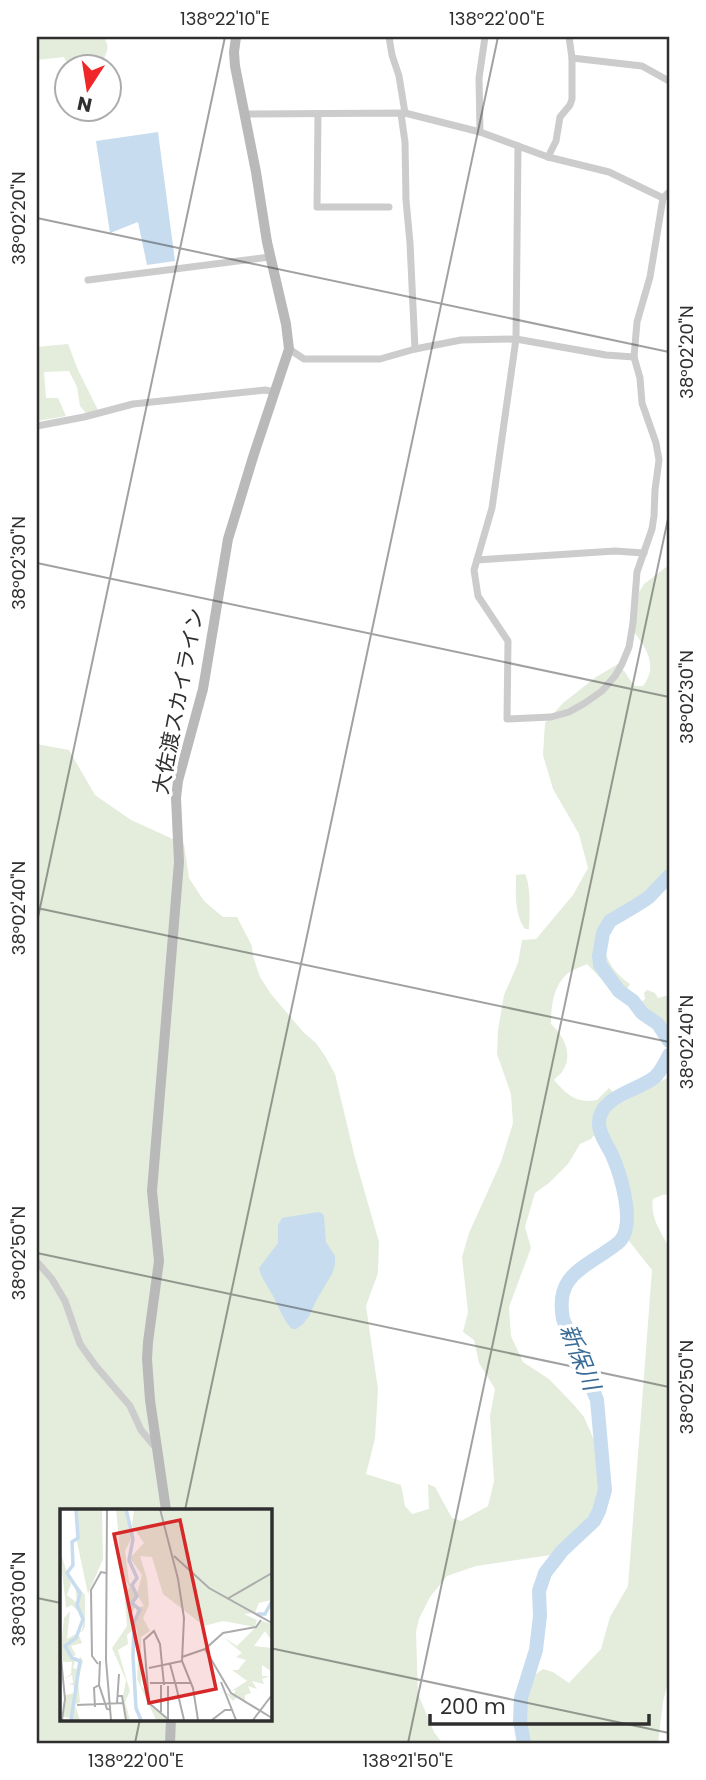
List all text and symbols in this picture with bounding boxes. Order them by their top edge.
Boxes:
text: 138°22'10"E [180,6,270,31]
text: 138°22'00"E [449,6,545,31]
north arrow [52,52,122,122]
text: N [75,89,94,119]
text: 38°02'20"N [6,171,31,265]
text: 38°02'20"N [674,305,699,399]
text: 38°02'30"N [6,516,31,610]
street label: 大佐渡スカイライン [146,605,210,797]
text: 38°02'30"N [674,650,699,744]
text: 38°02'40"N [6,861,31,955]
text: 38°02'40"N [674,995,699,1089]
text: 38°02'50"N [6,1206,31,1300]
water label: 新保川 [552,1319,609,1398]
text: 38°02'50"N [674,1340,699,1434]
inset map [60,1509,271,1720]
text: 38°03'00"N [6,1552,31,1646]
scale bar [430,1682,648,1726]
text: 200 m [440,1692,506,1721]
text: 138°22'00"E [88,1748,184,1773]
text: 138°21'50"E [362,1748,454,1773]

